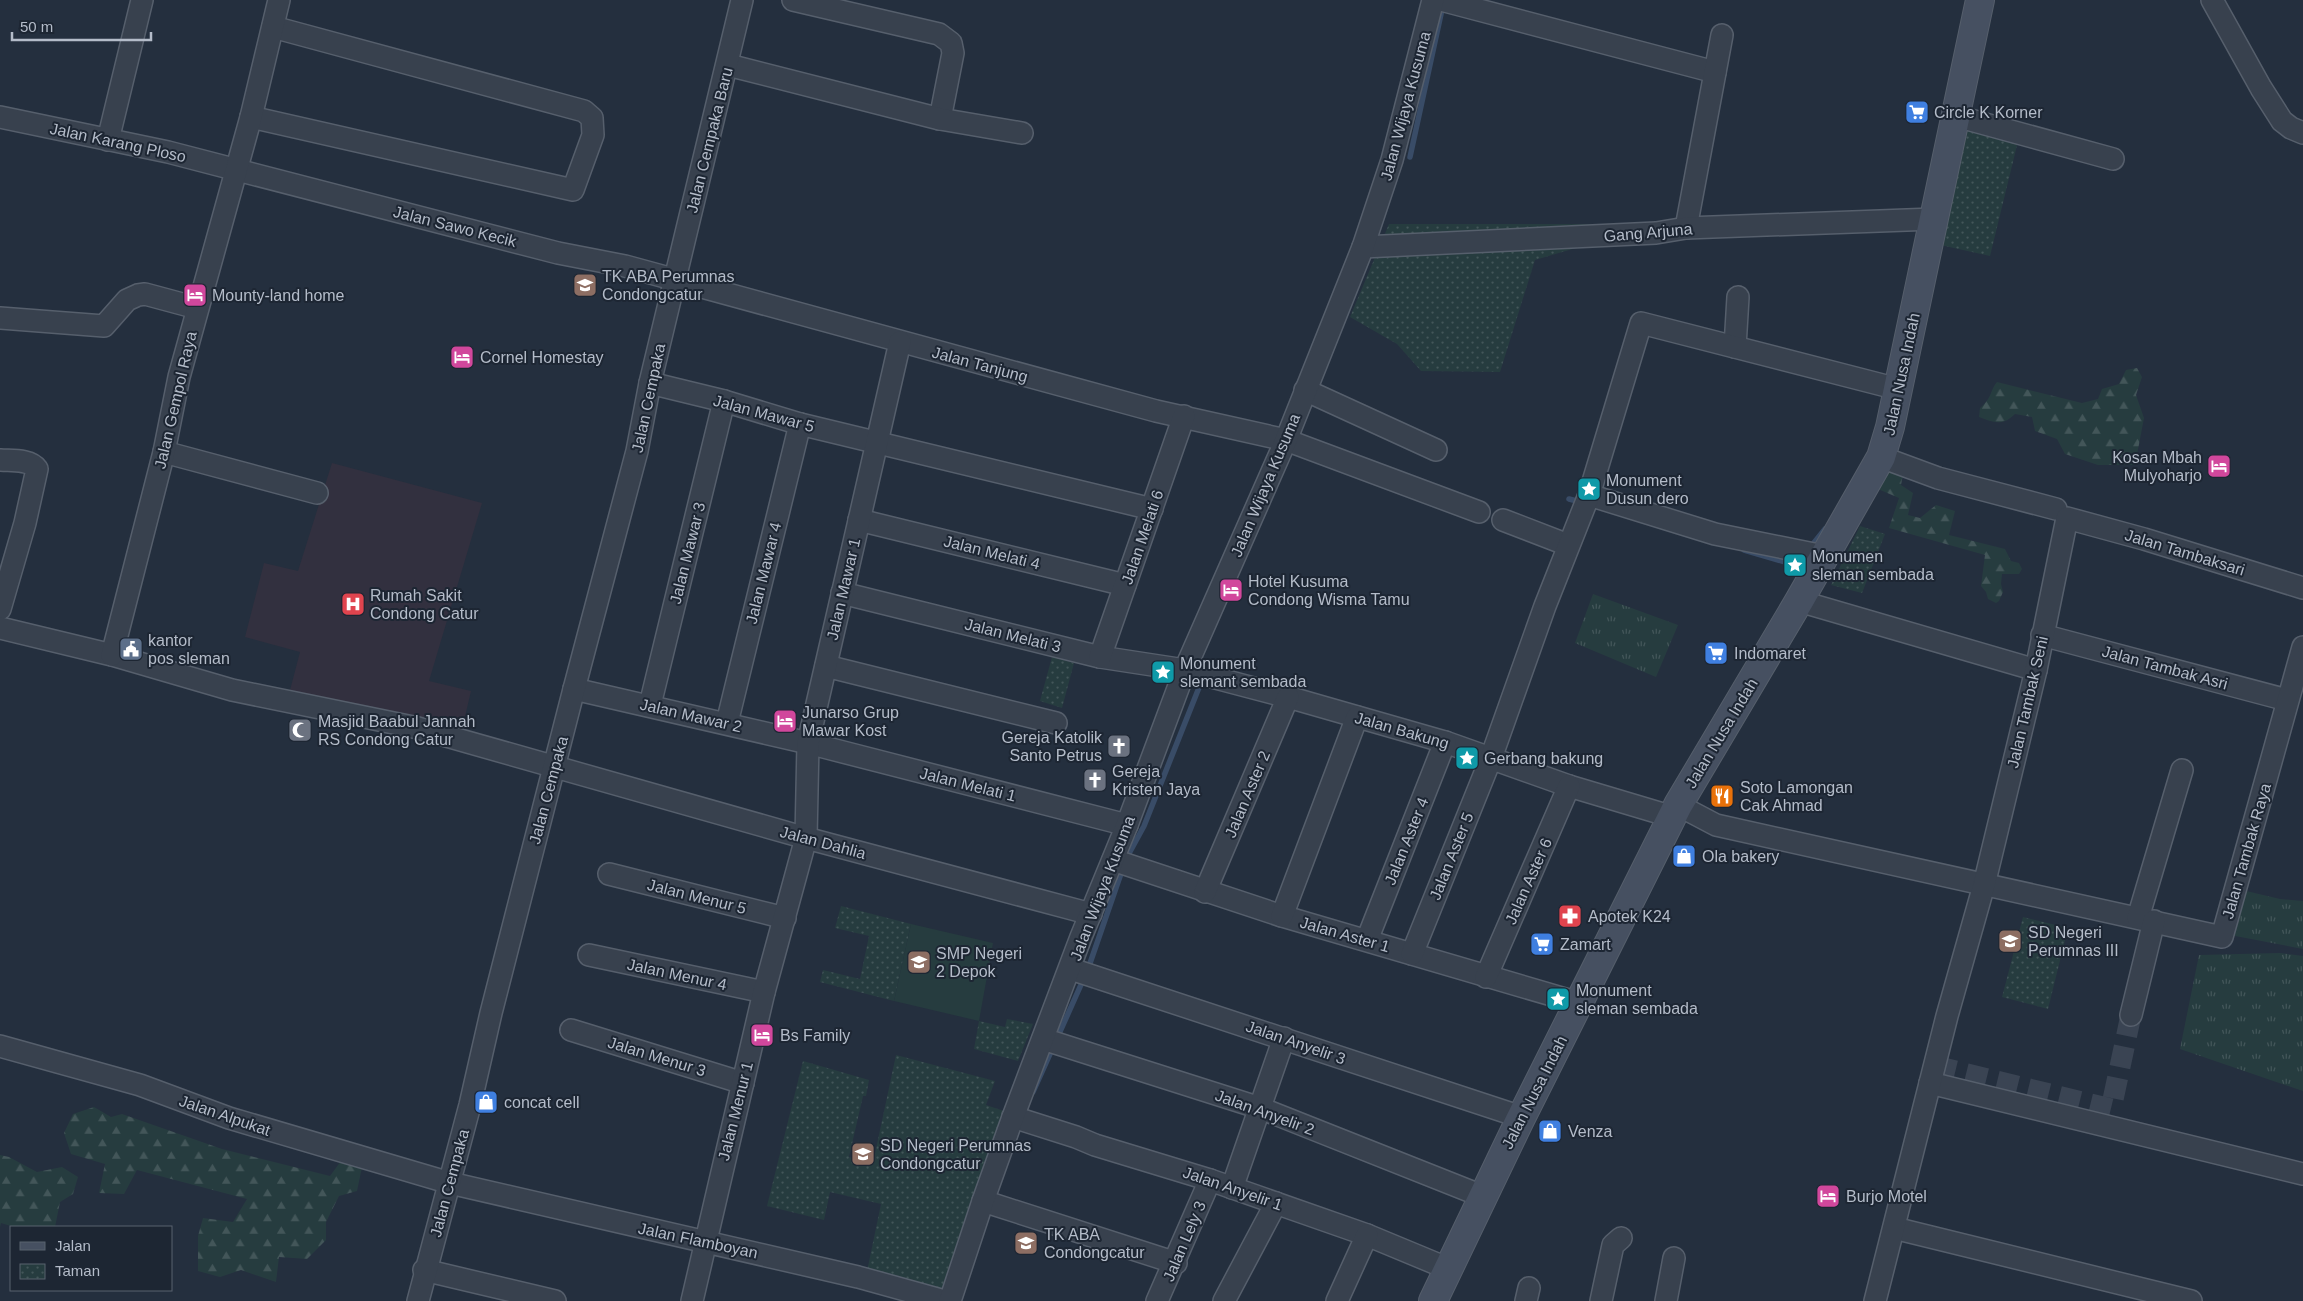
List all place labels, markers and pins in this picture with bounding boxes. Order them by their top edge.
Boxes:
supermarket icon: Circle K Korner [1904,99,1930,125]
place label: Circle K Korner [1934,104,2043,121]
place label: TK ABA Perumnas Condongcatur [602,268,735,303]
school or university icon: TK ABA Perumnas Condongcatur [572,272,598,298]
hotel icon: Mounty-land home [182,282,208,308]
place label: Mounty-land home [212,287,345,304]
hotel icon: Cornel Homestay [449,344,475,370]
place label: Cornel Homestay [480,349,604,366]
place label: Kosan Mbah Mulyoharjo [2112,449,2202,484]
hotel icon: Kosan Mbah Mulyoharjo [2206,453,2232,479]
place label: Monument Dusun dero [1606,472,1689,507]
place icon: Monument Dusun dero [1576,476,1602,502]
place label: Monumen sleman sembada [1812,548,1934,583]
place icon: Monumen sleman sembada [1782,552,1808,578]
place label: Hotel Kusuma Condong Wisma Tamu [1248,573,1410,608]
hotel icon: Hotel Kusuma Condong Wisma Tamu [1218,577,1244,603]
place label: Rumah Sakit Condong Catur [370,587,479,622]
hospital icon: Rumah Sakit Condong Catur [340,591,366,617]
place label: kantor pos sleman [148,632,230,667]
public building icon: kantor pos sleman [118,636,144,662]
supermarket icon: Indomaret [1703,640,1729,666]
place label: Indomaret [1734,645,1807,662]
place label: Monument slemant sembada [1180,655,1306,690]
place icon: Monument slemant sembada [1150,659,1176,685]
place label: Junarso Grup Mawar Kost [802,704,899,739]
hotel icon: Junarso Grup Mawar Kost [772,708,798,734]
place label: Masjid Baabul Jannah RS Condong Catur [318,713,475,748]
mosque icon: Masjid Baabul Jannah RS Condong Catur [287,717,313,743]
place label: Gereja Katolik Santo Petrus [1002,729,1103,764]
church icon: Gereja Katolik Santo Petrus [1106,733,1132,759]
place icon: Gerbang bakung [1454,745,1480,771]
place label: Gerbang bakung [1484,750,1603,767]
place label: Gereja Kristen Jaya [1112,763,1200,798]
church icon: Gereja Kristen Jaya [1082,767,1108,793]
place label: Soto Lamongan Cak Ahmad [1740,779,1853,814]
restaurant icon: Soto Lamongan Cak Ahmad [1709,783,1735,809]
shop icon: Ola bakery [1671,843,1697,869]
place label: Ola bakery [1702,848,1779,865]
pharmacy icon: Apotek K24 [1557,903,1583,929]
place label: Apotek K24 [1588,908,1671,925]
place label: SD Negeri Perumnas III [2028,924,2119,959]
school or university icon: SD Negeri Perumnas III [1997,928,2023,954]
supermarket icon: Zamart [1529,931,1555,957]
place label: Zamart [1560,936,1611,953]
place label: SMP Negeri 2 Depok [936,945,1022,980]
school or university icon: SMP Negeri 2 Depok [906,949,932,975]
place label: Monument sleman sembada [1576,982,1698,1017]
place icon: Monument sleman sembada [1545,986,1571,1012]
hotel icon: Bs Family [749,1022,775,1048]
place label: Bs Family [780,1027,850,1044]
shop icon: concat cell [473,1089,499,1115]
place label: concat cell [504,1094,580,1111]
shop icon: Venza [1537,1118,1563,1144]
place label: Venza [1568,1123,1613,1140]
place label: SD Negeri Perumnas Condongcatur [880,1137,1031,1172]
school or university icon: SD Negeri Perumnas Condongcatur [850,1141,876,1167]
hotel icon: Burjo Motel [1815,1183,1841,1209]
place label: Burjo Motel [1846,1188,1927,1205]
place label: TK ABA Condongcatur [1044,1226,1145,1261]
school or university icon: TK ABA Condongcatur [1013,1230,1039,1256]

